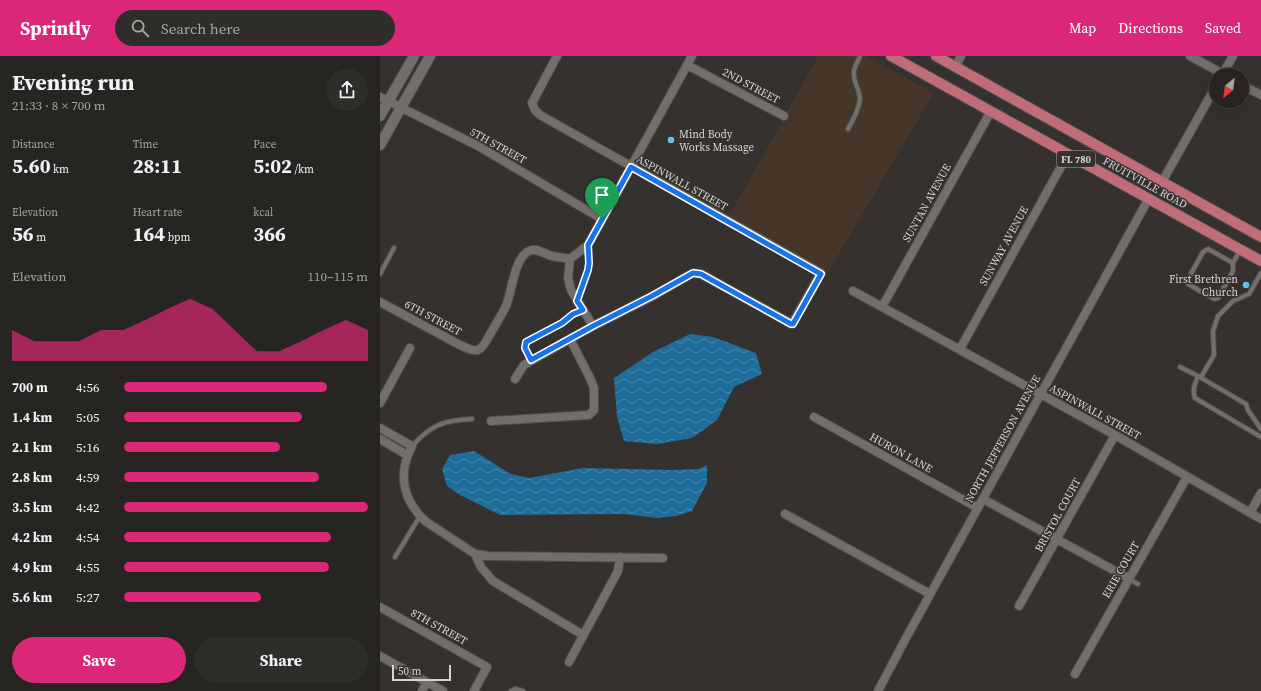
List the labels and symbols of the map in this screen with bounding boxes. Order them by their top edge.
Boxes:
street label: 2ND STREET [720,65,783,108]
north arrow [1209,68,1249,108]
street label: 5TH STREET [467,124,529,168]
place label: Mind Body Works Massage [679,127,755,155]
marker: Mind Body Works Massage [666,135,676,145]
road number: FL 780 [1057,151,1095,167]
street label: ASPINWALL STREET [633,152,731,215]
street label: FRUITVILLE ROAD [1100,154,1190,212]
street label: SUNTAN AVENUE [899,161,955,245]
pin [585,178,619,219]
street label: SUNWAY AVENUE [976,203,1032,288]
place label: First Brethren Church [1169,272,1238,300]
marker: First Brethren Church [1241,280,1251,290]
street label: 6TH STREET [402,297,464,339]
street label: NORTH JEFFERSON AVENUE [962,372,1044,505]
street label: ASPINWALL STREET [1046,381,1144,444]
street label: HURON LANE [867,429,936,477]
street label: BRISTOL COURT [1031,475,1085,555]
street label: ERIE COURT [1099,539,1143,601]
street label: 8TH STREET [408,605,470,649]
scale bar [392,663,451,682]

